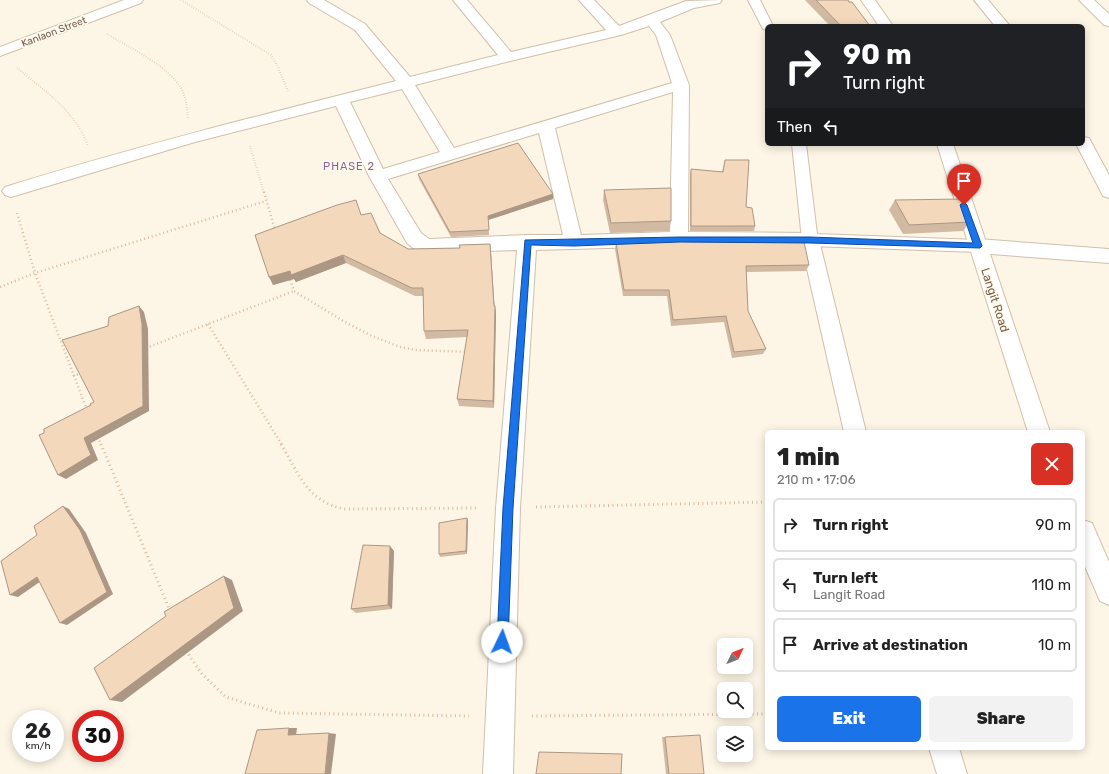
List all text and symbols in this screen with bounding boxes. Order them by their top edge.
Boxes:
street label: Kanlaon Street [20,14,88,50]
text: 90 m [843,38,912,71]
icon: right [777,40,829,92]
text: Turn right [843,72,925,94]
icon: left [820,116,842,138]
text: Then [777,118,812,136]
district label: PHASE 2 [323,160,375,173]
pin [947,164,981,205]
icon: arrive [953,170,975,192]
street label: Langit Road [978,266,1012,334]
text: 1 min [777,443,840,471]
button: close [1031,443,1073,485]
text: 210 m · 17:06 [777,472,856,487]
icon: right [779,514,801,536]
text: Turn right [813,516,888,534]
text: 90 m [1036,516,1071,534]
text: Turn left [813,569,878,587]
icon: left [779,574,801,596]
text: 110 m [1032,576,1071,594]
text: Langit Road [813,587,885,602]
position arrow [481,621,523,663]
icon: arrive [779,634,801,656]
text: Arrive at destination [813,636,968,654]
text: 10 m [1038,636,1071,654]
north arrow [717,638,753,674]
map controls [717,638,753,762]
button: search [717,682,753,718]
button: Exit [777,696,921,742]
button: Share [929,696,1073,742]
speed limit sign: 30 [72,710,124,762]
text: 26 [25,719,51,743]
button: layers [717,726,753,762]
text: km/h [26,740,50,752]

